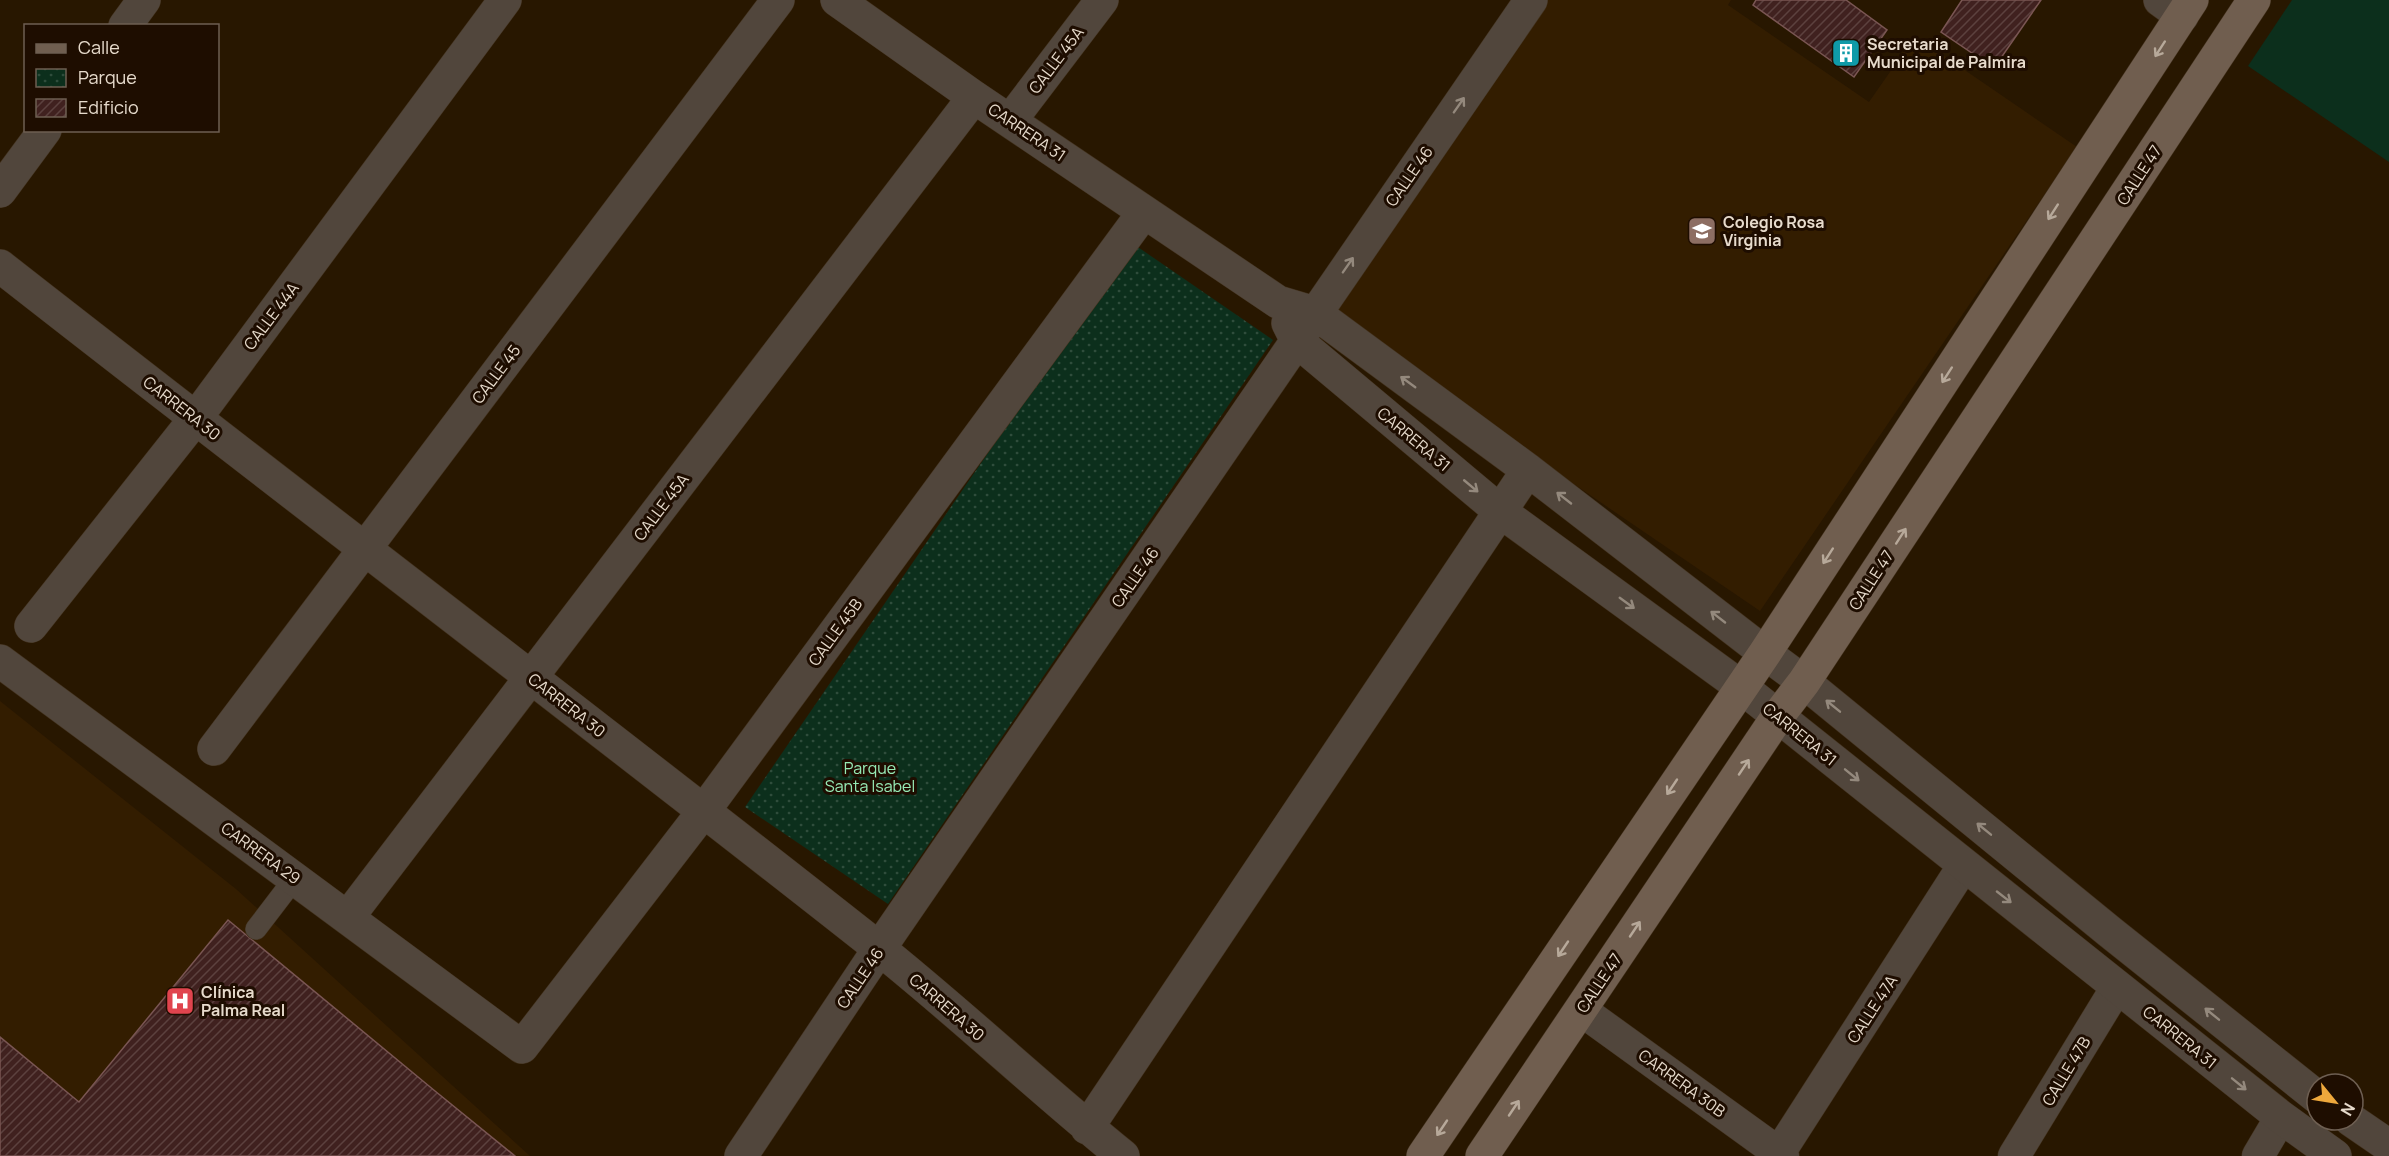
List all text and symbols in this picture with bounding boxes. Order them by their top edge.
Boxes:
street label: CALLE 45A [1024,22,1088,98]
legend [24,24,219,132]
place label: Secretaria Municipal de Palmira [1867,33,2026,73]
text: Calle [78,35,120,59]
building icon: Secretaria Municipal de Palmira [1830,37,1862,69]
one-way arrow [2154,40,2166,57]
text: Parque [78,65,137,89]
text: Edificio [78,95,139,119]
one-way arrow [1453,97,1465,113]
street label: CARRERA 31 [984,98,1070,166]
street label: CALLE 46 [1380,141,1438,211]
street label: CALLE 47 [2111,141,2167,209]
one-way arrow [2047,203,2059,220]
place label: Colegio Rosa Virginia [1723,211,1824,251]
school or university icon: Colegio Rosa Virginia [1686,215,1718,247]
one-way arrow [1342,258,1354,274]
street label: CALLE 44A [238,278,304,354]
street label: CALLE 45 [467,340,525,408]
one-way arrow [1940,366,1952,383]
street label: CARRERA 30 [139,371,225,445]
one-way arrow [1400,375,1416,388]
street label: CARRERA 31 [1373,402,1455,476]
street label: CALLE 45A [629,469,693,545]
one-way arrow [1463,480,1479,493]
one-way arrow [1556,492,1572,505]
one-way arrow [1895,528,1907,545]
street label: CALLE 46 [1106,542,1164,612]
street label: CALLE 47 [1843,546,1899,614]
one-way arrow [1822,547,1834,564]
street label: CALLE 45B [803,594,867,670]
one-way arrow [1618,597,1634,610]
one-way arrow [1711,611,1727,624]
street label: CARRERA 30 [524,668,610,742]
street label: CARRERA 31 [1758,697,1842,771]
one-way arrow [1825,699,1841,712]
park label: Parque Santa Isabel [825,757,915,797]
one-way arrow [1738,759,1750,776]
one-way arrow [1844,768,1859,782]
one-way arrow [1666,778,1678,795]
street label: CARRERA 29 [217,817,305,889]
one-way arrow [1977,822,1992,836]
one-way arrow [1996,890,2012,903]
one-way arrow [1629,920,1642,937]
one-way arrow [1557,940,1569,956]
street label: CALLE 46 [832,943,888,1013]
street label: CALLE 47 [1571,949,1627,1017]
street label: CARRERA 30 [905,968,989,1046]
street label: CALLE 47A [1842,971,1902,1047]
place label: Clínica Palma Real [201,981,285,1021]
hospital icon: Clínica Palma Real [164,985,196,1017]
street label: CARRERA 31 [2138,1000,2222,1074]
one-way arrow [2204,1007,2220,1020]
street label: CALLE 47B [2037,1032,2095,1110]
street label: CARRERA 30B [1634,1044,1730,1122]
north arrow [2305,1072,2365,1132]
one-way arrow [2230,1077,2246,1090]
one-way arrow [1508,1099,1521,1116]
text: N [2336,1099,2360,1120]
one-way arrow [1436,1119,1449,1136]

